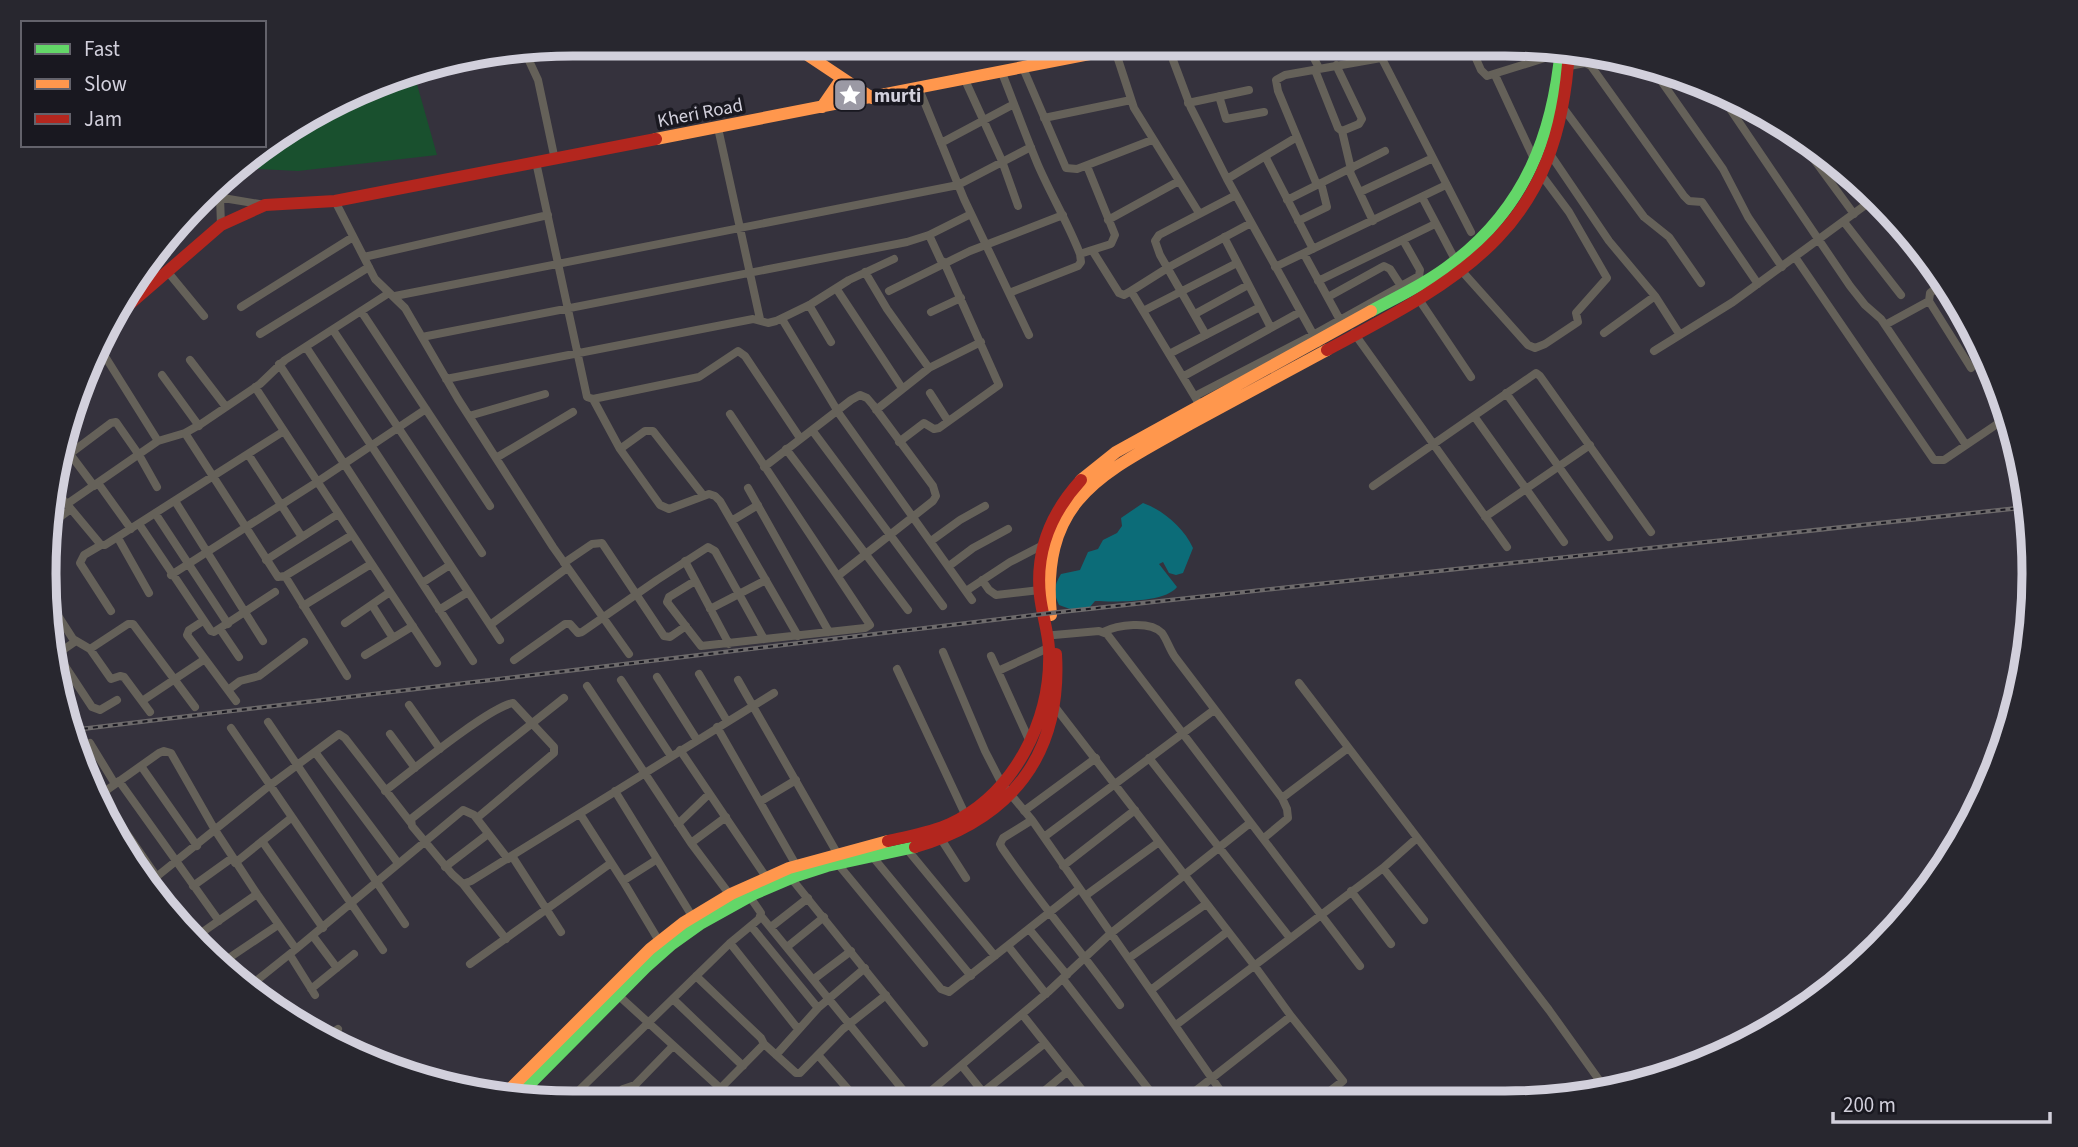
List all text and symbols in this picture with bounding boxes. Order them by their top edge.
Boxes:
legend [21,21,266,147]
text: Fast [84,34,120,64]
text: Slow [84,69,127,99]
place icon: murti [831,76,869,114]
place label: murti [874,83,921,110]
street label: Kheri Road [655,92,745,135]
text: Jam [84,104,122,134]
scale bar [1833,1080,2050,1124]
text: 200 m [1843,1090,1896,1120]

